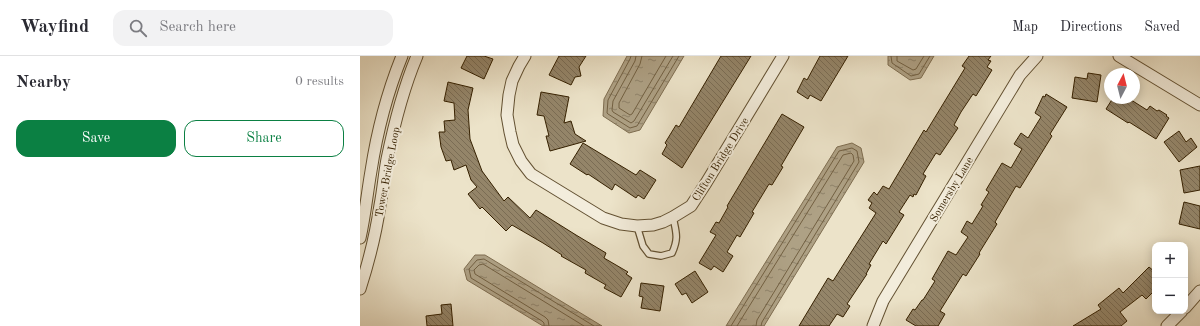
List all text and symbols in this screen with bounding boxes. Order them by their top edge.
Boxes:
search box [113,10,393,46]
icon: search [127,17,149,39]
text: Wayfind [20,18,89,37]
text: Search here [159,20,236,35]
text: Map [1012,20,1038,34]
text: Directions [1060,20,1122,34]
text: Saved [1144,20,1180,34]
north arrow [1104,68,1140,104]
text: Nearby [16,74,71,91]
text: 0 results [295,75,344,88]
street label: Clifton Bridge Drive [691,116,752,204]
button: Save [16,120,176,157]
button: Share [184,120,344,157]
street label: Tower Bridge Loop [374,126,403,218]
street label: Somersby Lane [929,155,976,224]
map controls [1152,242,1188,314]
button: + [1152,242,1188,278]
button: − [1152,278,1188,314]

